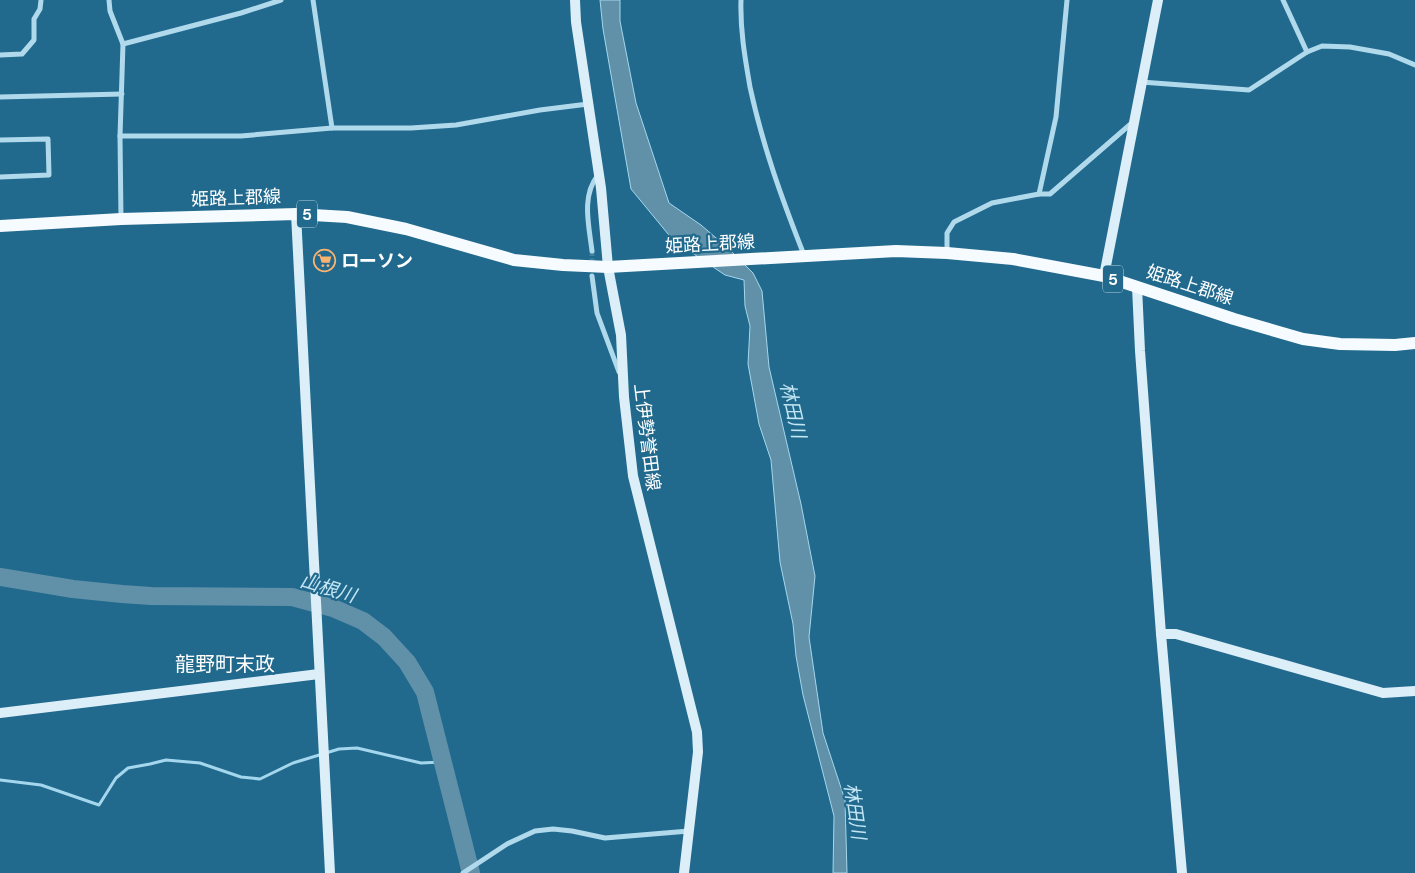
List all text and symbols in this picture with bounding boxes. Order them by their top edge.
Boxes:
street label: 姫路上郡線 [191,184,281,212]
road number: 5 [297,200,317,228]
street label: 姫路上郡線 [664,230,756,258]
supermarket icon: ローソン [313,249,337,273]
place label: ローソン [341,249,413,273]
street label: 姫路上郡線 [1143,260,1237,310]
road number: 5 [1103,266,1123,292]
water label: 林田川 [774,379,812,443]
street label: 上伊勢誉田線 [629,382,665,492]
water label: 山根川 [297,568,361,609]
district label: 龍野町末政 [175,651,275,677]
water label: 林田川 [839,781,872,843]

